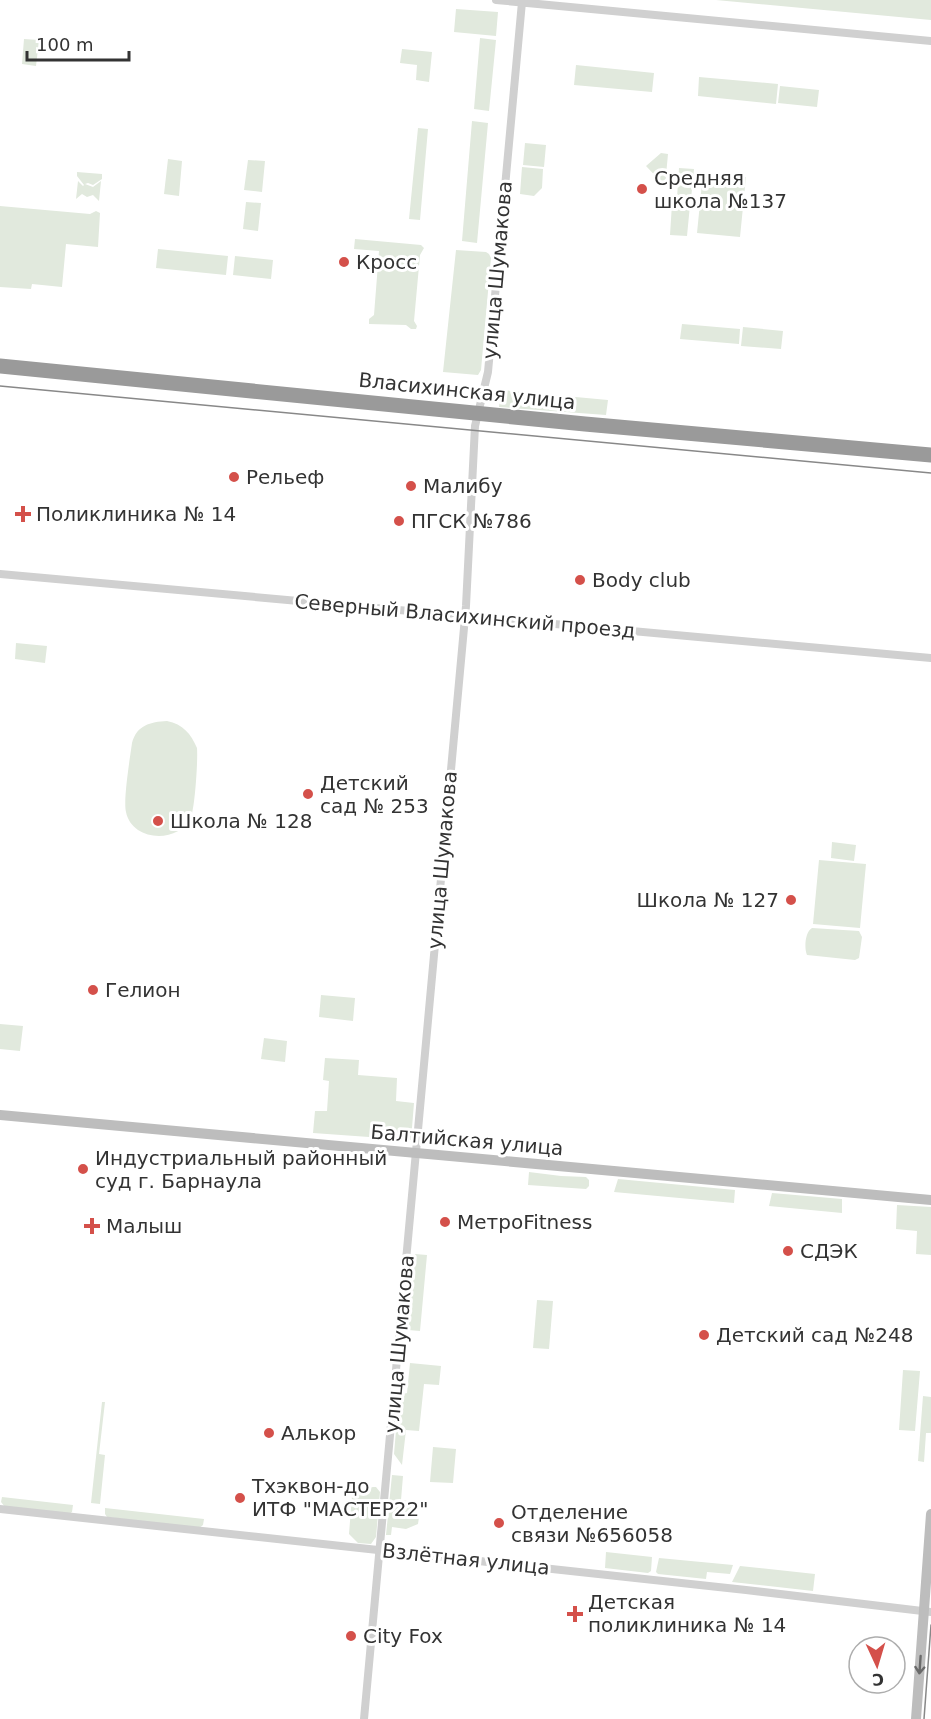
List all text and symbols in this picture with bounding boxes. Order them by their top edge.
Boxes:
scale bar [27,24,129,62]
text: 100 m [36,34,94,55]
place label: Средняя школа №137 [654,166,787,213]
street label: улица Шумакова [477,180,517,360]
marker: Средняя школа №137 [635,182,649,196]
place label: Кросс [356,250,417,274]
marker: Кросс [337,255,351,269]
street label: Власихинская улица [357,368,577,414]
place label: Рельеф [246,465,324,489]
marker: Рельеф [227,470,241,484]
place label: Малибу [423,474,503,498]
marker: Малибу [404,479,418,493]
place label: Поликлиника № 14 [36,502,236,526]
marker: Поликлиника № 14 [14,505,32,523]
place label: ПГСК №786 [411,509,532,533]
marker: ПГСК №786 [392,514,406,528]
place label: Body club [592,568,691,592]
marker: Body club [573,573,587,587]
street label: Северный Власихинский проезд [294,589,636,643]
street label: улица Шумакова [422,770,462,950]
place label: Детский сад № 253 [320,771,429,818]
marker: Детский сад № 253 [301,787,315,801]
place label: Школа № 128 [170,809,312,833]
marker: Школа № 128 [151,814,165,828]
place label: Школа № 127 [637,888,779,912]
marker: Школа № 127 [784,893,798,907]
place label: Гелион [105,978,181,1002]
marker: Гелион [86,983,100,997]
street label: Балтийская улица [370,1120,564,1160]
place label: Индустриальный районный суд г. Барнаула [95,1146,387,1193]
marker: Индустриальный районный суд г. Барнаула [76,1162,90,1176]
place label: МетроFitness [457,1210,592,1234]
place label: Малыш [106,1214,182,1238]
marker: МетроFitness [438,1215,452,1229]
marker: Малыш [83,1217,101,1235]
place label: СДЭК [800,1239,858,1263]
marker: СДЭК [781,1244,795,1258]
street label: улица Шумакова [379,1254,419,1434]
place label: Детский сад №248 [716,1323,913,1347]
marker: Детский сад №248 [697,1328,711,1342]
place label: Алькор [281,1421,356,1445]
marker: Алькор [262,1426,276,1440]
place label: Тхэквон-до ИТФ "МАСТЕР22" [251,1474,428,1521]
marker: Тхэквон-до ИТФ "МАСТЕР22" [233,1491,247,1505]
place label: Отделение связи №656058 [511,1500,673,1547]
marker: Отделение связи №656058 [492,1516,506,1530]
street label: Взлётная улица [381,1538,551,1580]
place label: Детская поликлиника № 14 [588,1590,786,1637]
marker: Детская поликлиника № 14 [566,1605,584,1623]
place label: City Fox [363,1624,443,1648]
marker: City Fox [344,1629,358,1643]
north arrow [847,1635,907,1695]
one-way arrow [914,1654,925,1674]
text: С [871,1670,885,1689]

